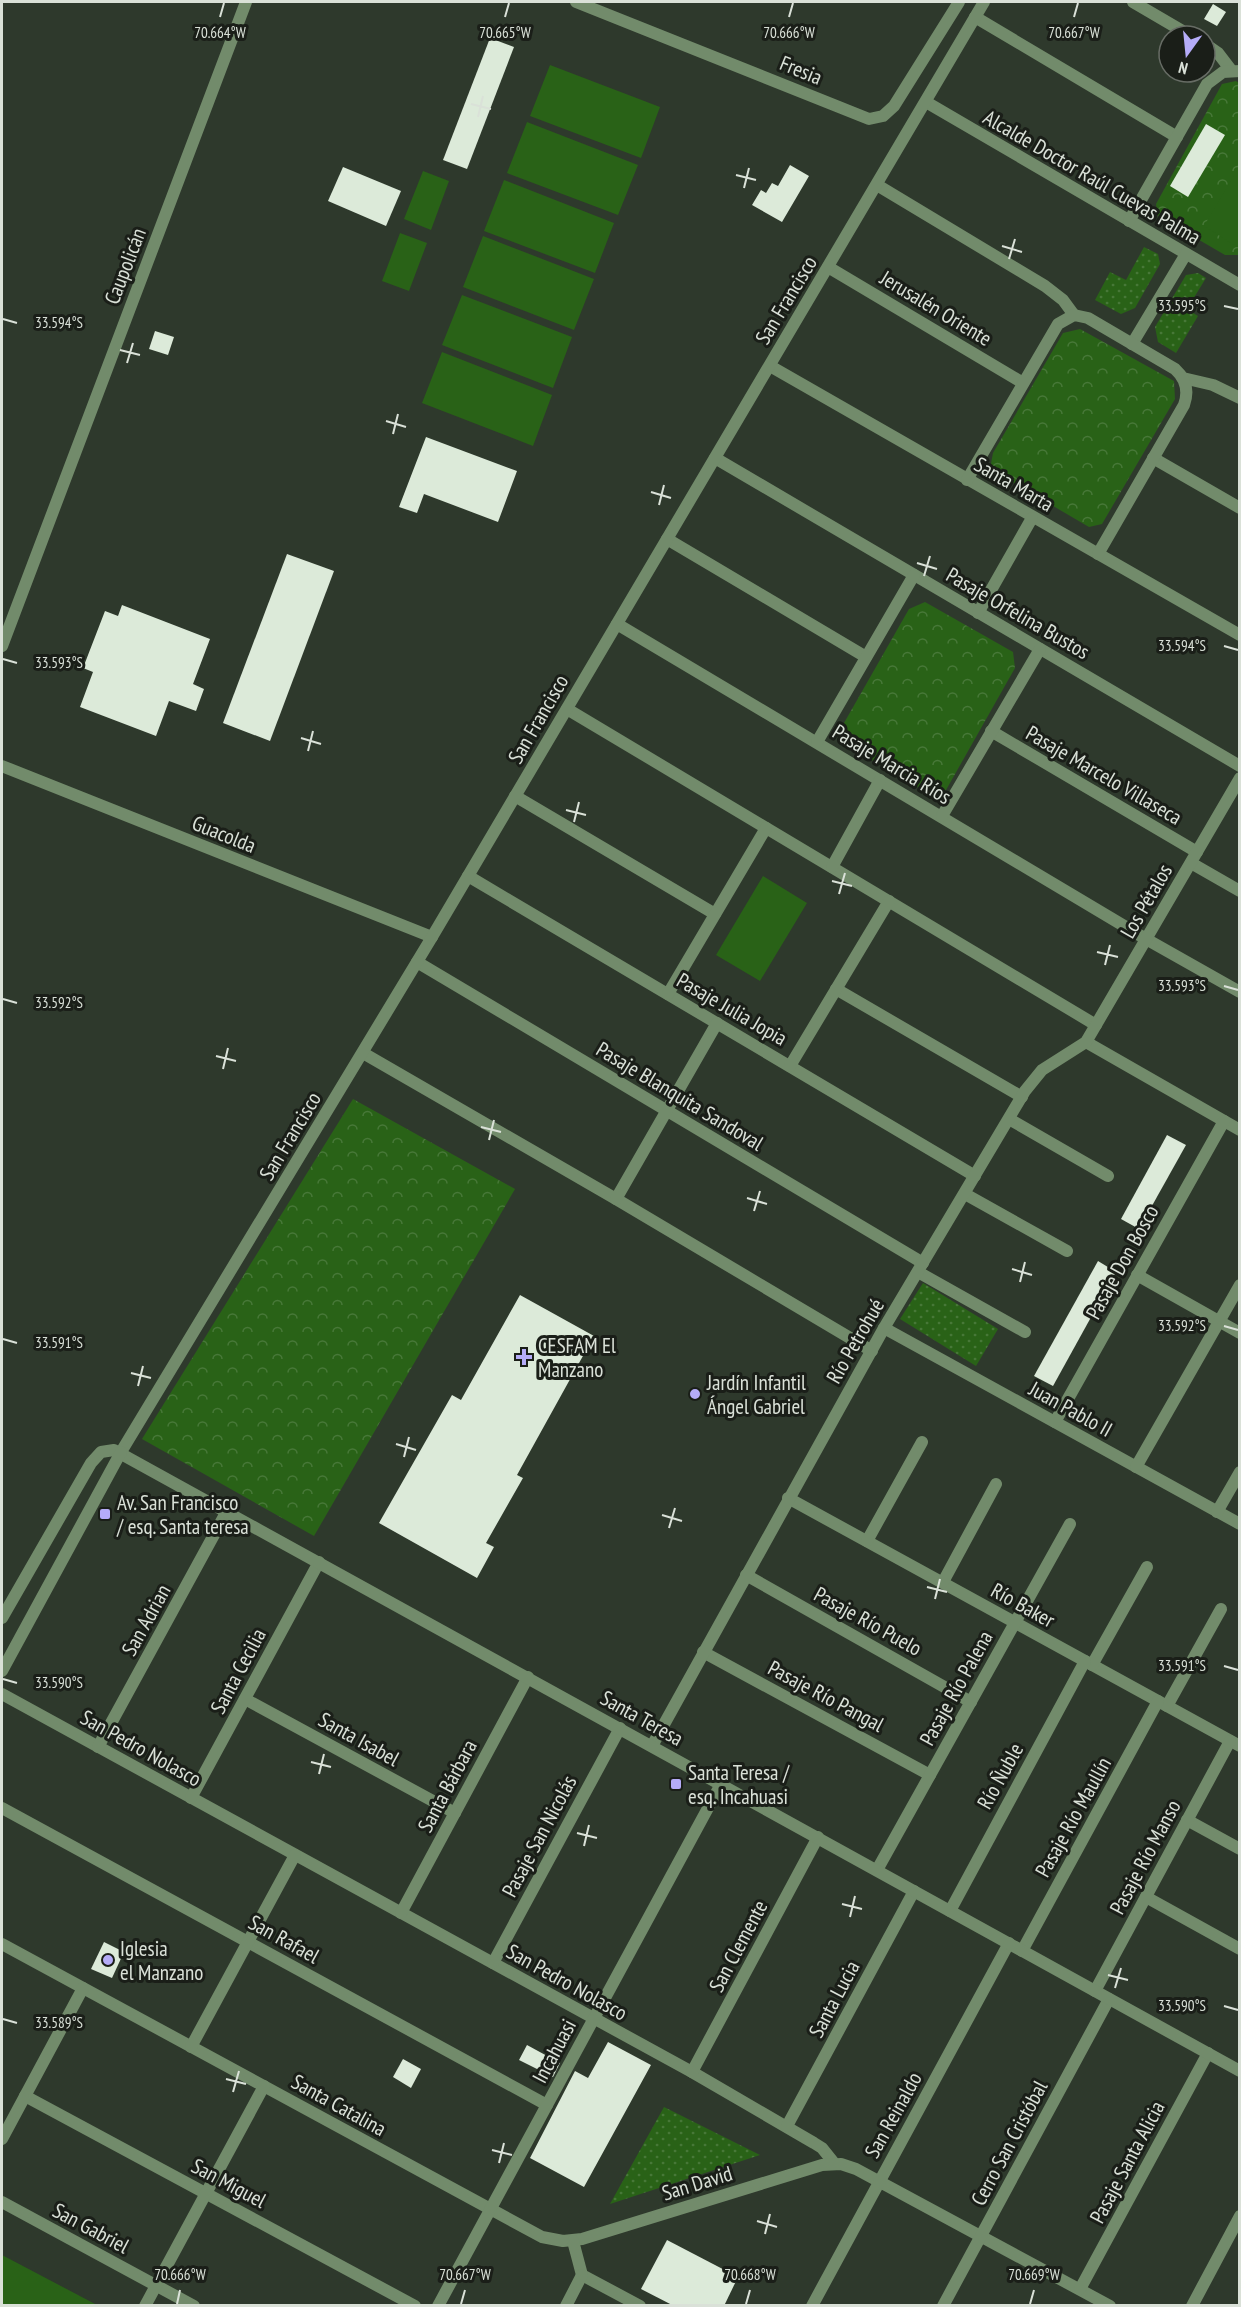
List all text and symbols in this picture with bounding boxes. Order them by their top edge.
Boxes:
text: 70.664°W [194,23,246,42]
text: 70.665°W [479,23,531,42]
text: 70.666°W [763,23,815,42]
text: 70.667°W [1048,23,1100,42]
north arrow [1157,24,1217,84]
street label: Fresia [776,49,826,91]
text: N [1176,58,1190,79]
street label: Alcalde Doctor Raúl Cuevas Palma [979,104,1205,250]
street label: Caupolicán [98,224,152,308]
street label: San Francisco [749,251,823,349]
street label: Jerusalén Oriente [874,264,997,352]
text: 33.595°S [1158,296,1206,315]
text: 33.594°S [35,313,83,332]
street label: Santa Marta [969,450,1059,518]
street label: Pasaje Orfelina Bustos [942,561,1094,665]
text: 33.594°S [1158,636,1206,655]
text: 33.593°S [35,653,83,672]
street label: San Francisco [502,670,574,768]
street label: Pasaje Marcia Ríos [828,718,956,810]
street label: Pasaje Marcelo Villaseca [1021,719,1187,831]
street label: Guacolda [188,809,260,859]
street label: Los Pétalos [1114,859,1178,943]
street label: Pasaje Julia Jopia [672,967,792,1051]
text: 33.593°S [1158,976,1206,995]
text: 33.592°S [35,993,83,1012]
street label: Pasaje Blanquita Sandoval [592,1035,769,1157]
street label: San Francisco [253,1087,327,1185]
street label: Pasaje Don Bosco [1080,1200,1164,1324]
street label: Río Petrohué [820,1294,890,1388]
text: 33.592°S [1158,1316,1206,1335]
place label: CESFAM El Manzano [538,1332,616,1383]
text: 33.591°S [35,1333,83,1352]
marker: CESFAM El Manzano [515,1348,533,1366]
place label: Jardín Infantil Ángel Gabriel [706,1369,806,1420]
street label: Juan Pablo II [1024,1375,1117,1443]
marker: Jardín Infantil Ángel Gabriel [688,1387,702,1401]
place label: Av. San Francisco / esq. Santa teresa [116,1489,249,1540]
marker: Av. San Francisco / esq. Santa teresa [98,1507,112,1521]
street label: Río Baker [986,1577,1060,1634]
street label: San Adrian [115,1580,177,1660]
street label: Pasaje Río Puelo [809,1580,927,1662]
street label: Santa Cecilia [204,1624,272,1718]
street label: Pasaje Río Palena [913,1626,999,1750]
street label: Pasaje Río Pangal [763,1654,889,1738]
text: 33.591°S [1158,1656,1206,1675]
text: 33.590°S [35,1673,83,1692]
street label: Santa Teresa [596,1684,688,1752]
street label: San Pedro Nolasco [76,1704,206,1792]
street label: Santa Isabel [314,1706,404,1772]
street label: Santa Bárbara [411,1735,483,1837]
street label: Río Ñuble [971,1738,1029,1814]
street label: Pasaje Río Maullín [1029,1752,1117,1882]
place label: Santa Teresa / esq. Incahuasi [688,1759,790,1810]
street label: Pasaje San Nicolás [496,1771,582,1901]
marker: Santa Teresa / esq. Incahuasi [669,1777,683,1791]
street label: Pasaje Río Manso [1104,1795,1186,1919]
street label: San Clemente [703,1895,773,1997]
street label: San Rafael [244,1909,324,1969]
place label: Iglesia el Manzano [120,1935,203,1986]
street label: San Pedro Nolasco [502,1938,632,2026]
marker: Iglesia el Manzano [101,1953,115,1967]
street label: Santa Lucia [803,1956,865,2042]
text: 33.590°S [1158,1996,1206,2015]
text: 33.589°S [35,2013,83,2032]
street label: Incahuasi [526,2014,582,2088]
street label: San Reinaldo [858,2067,928,2163]
street label: Santa Catalina [287,2068,391,2142]
street label: Cerro San Cristóbal [965,2076,1053,2210]
street label: Pasaje Santa Alicia [1083,2096,1171,2228]
street label: San Miguel [187,2152,271,2214]
street label: San David [658,2160,736,2206]
street label: San Gabriel [48,2197,134,2259]
text: 70.666°W [154,2265,206,2284]
text: 70.667°W [439,2265,491,2284]
text: 70.668°W [724,2265,776,2284]
text: 70.669°W [1008,2265,1060,2284]

